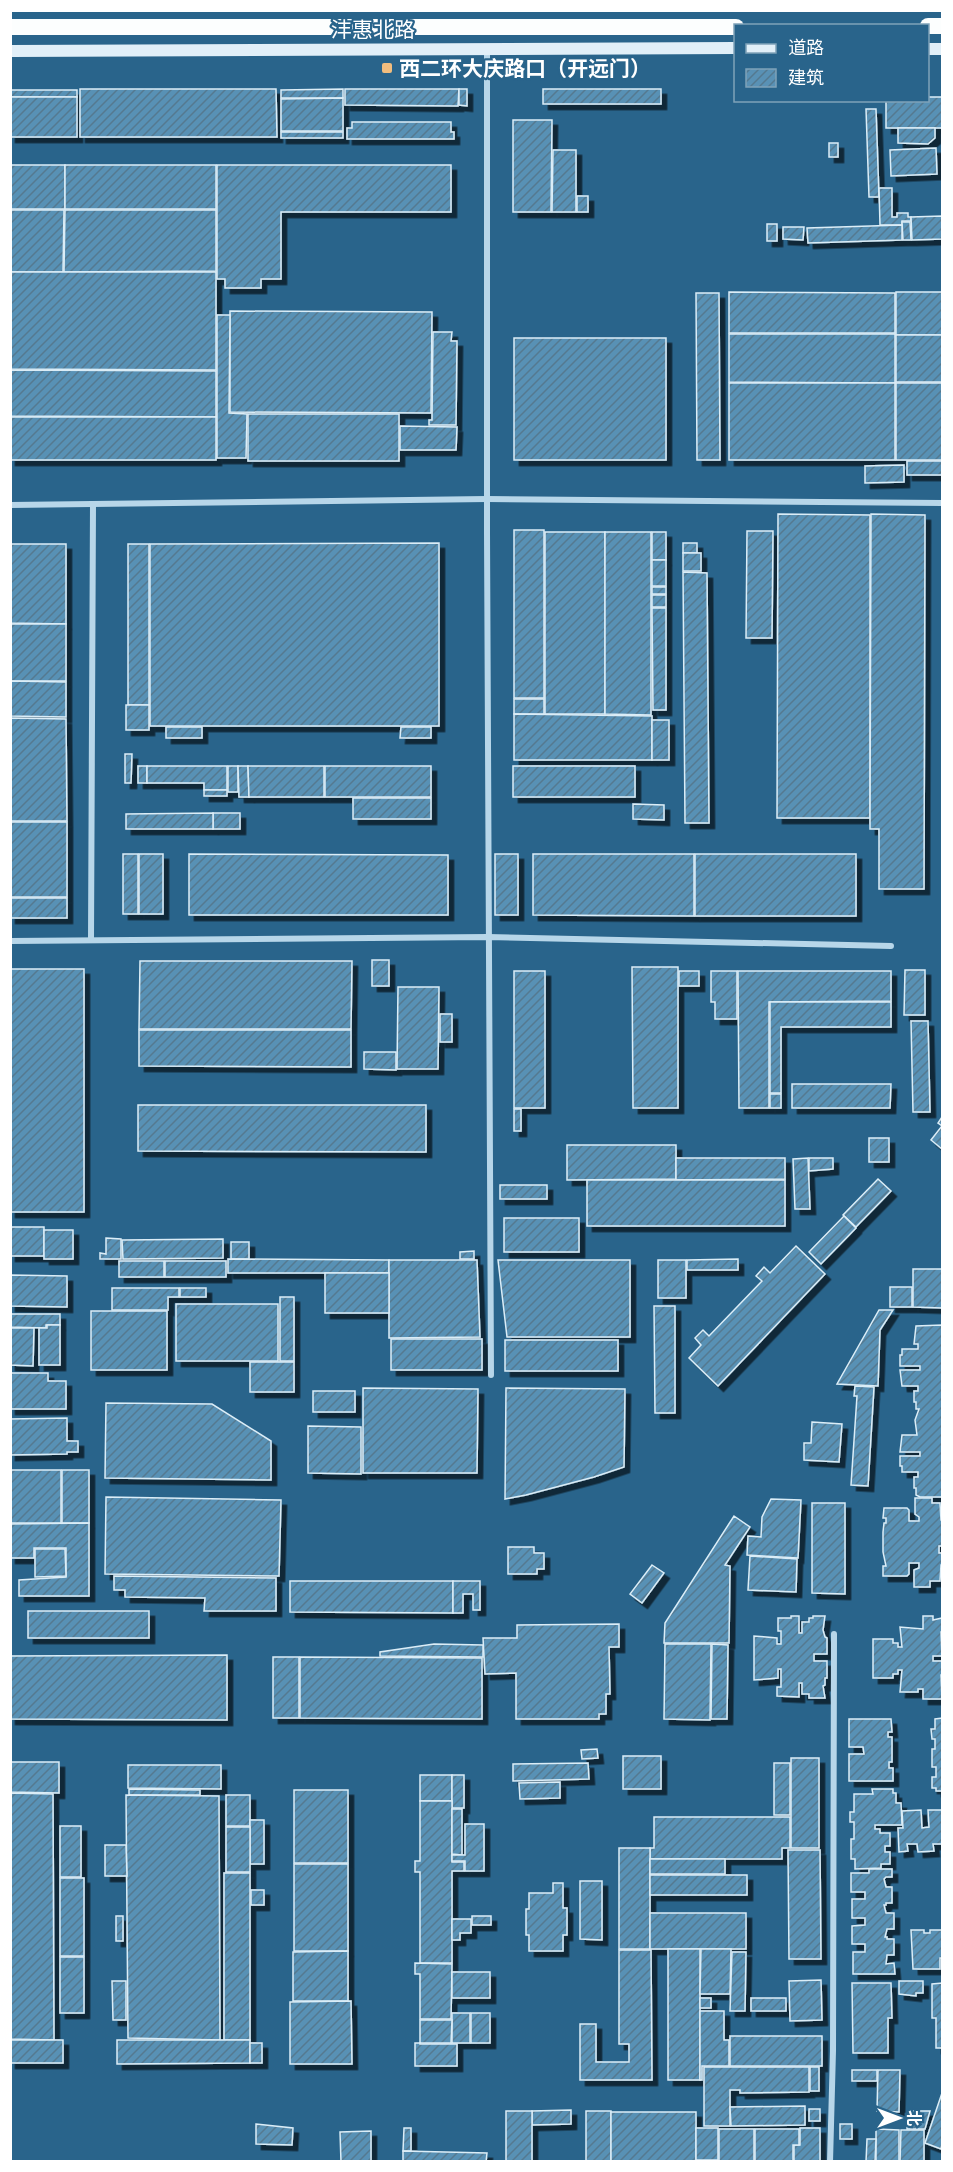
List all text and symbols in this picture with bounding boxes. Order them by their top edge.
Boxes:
street label: 沣惠北路 [331,16,415,42]
legend [734,24,929,102]
text: 道路 [788,36,824,59]
place label: 西二环大庆路口（开远门） [399,55,651,81]
marker: 西二环大庆路口（开远门） [380,61,394,75]
text: 建筑 [788,66,824,89]
north arrow [869,2088,929,2148]
text: 北 [904,2110,924,2126]

